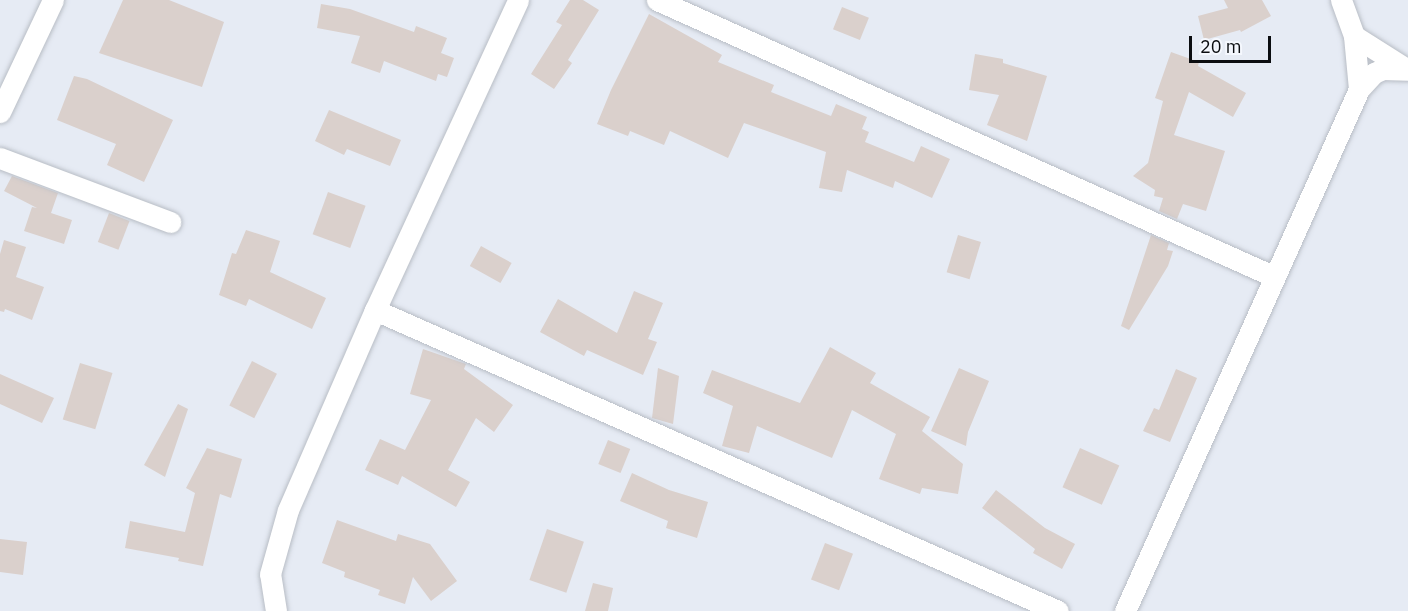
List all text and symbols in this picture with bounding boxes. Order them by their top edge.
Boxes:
scale bar [1192,24,1274,62]
text: 20 m [1200,35,1242,58]

